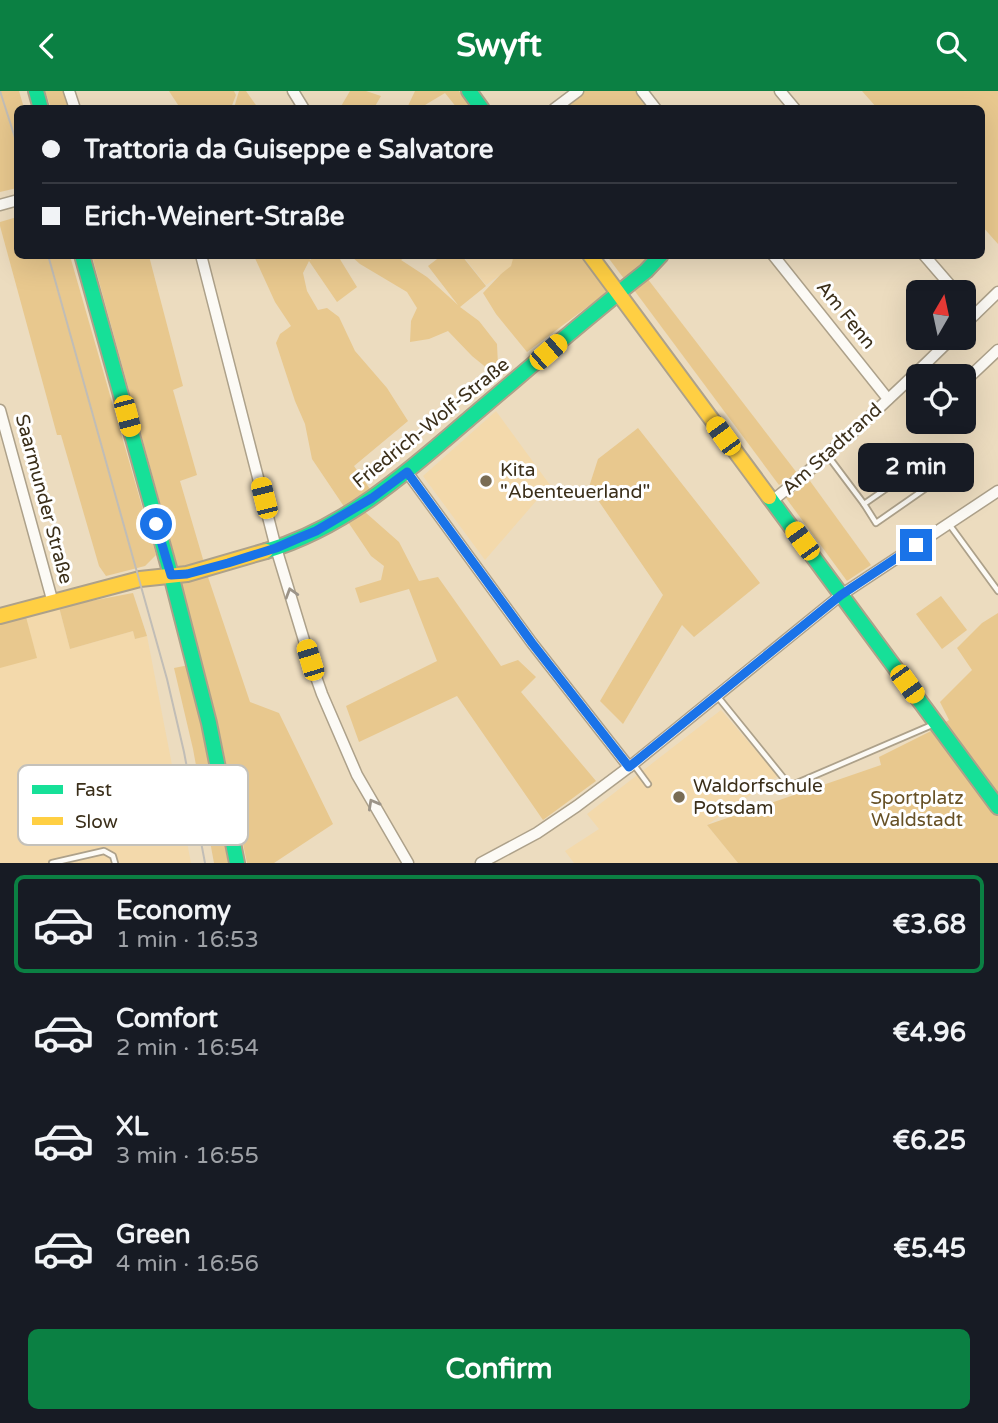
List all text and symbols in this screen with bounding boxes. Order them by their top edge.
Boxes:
icon: back [28,27,66,65]
text: Swyft [456,27,542,65]
icon: search [932,27,970,65]
text: Trattoria da Guiseppe e Salvatore [84,134,493,165]
text: Erich-Weinert-Straße [84,201,344,232]
street label: Am Fenn [812,277,880,353]
north arrow [906,280,976,350]
map controls [906,280,976,434]
car [526,330,571,374]
street label: Friedrich-Wolf-Straße [348,353,514,493]
button: locate [906,364,976,434]
car [112,393,143,439]
street label: Am Stadtrand [778,399,886,499]
street label: Saarmunder Straße [11,412,77,586]
car [703,413,744,459]
callout: 2 min [858,443,974,493]
text: 2 min [885,453,947,481]
place label: Kita "Abenteuerland" [500,459,650,503]
marker: Kita "Abenteuerland" [478,473,494,489]
car [249,475,280,521]
route start [140,508,172,540]
car [782,518,823,564]
route end [900,529,932,561]
one-way arrow [284,587,299,599]
car [294,637,327,683]
car [887,661,928,707]
legend [18,765,248,845]
place label: Waldorfschule Potsdam [693,775,823,819]
text: Fast [75,779,112,801]
park label: Sportplatz Waldstadt [870,787,964,831]
marker: Waldorfschule Potsdam [671,789,687,805]
one-way arrow [368,799,381,812]
text: Slow [75,811,118,833]
icon: car [32,893,95,956]
text: Economy [116,895,231,926]
text: €3.68 [893,909,966,940]
text: 1 min · 16:53 [116,926,259,954]
icon: car [32,1001,95,1064]
text: Comfort [116,1003,218,1034]
text: €4.96 [893,1017,966,1048]
text: 2 min · 16:54 [116,1034,259,1062]
icon: car [32,1109,95,1172]
text: XL [116,1111,148,1142]
text: €6.25 [893,1125,966,1156]
text: 3 min · 16:55 [116,1142,259,1170]
icon: car [32,1217,95,1280]
text: Green [116,1219,191,1250]
text: €5.45 [893,1233,966,1264]
text: 4 min · 16:56 [116,1250,259,1278]
button: Confirm [28,1329,970,1409]

